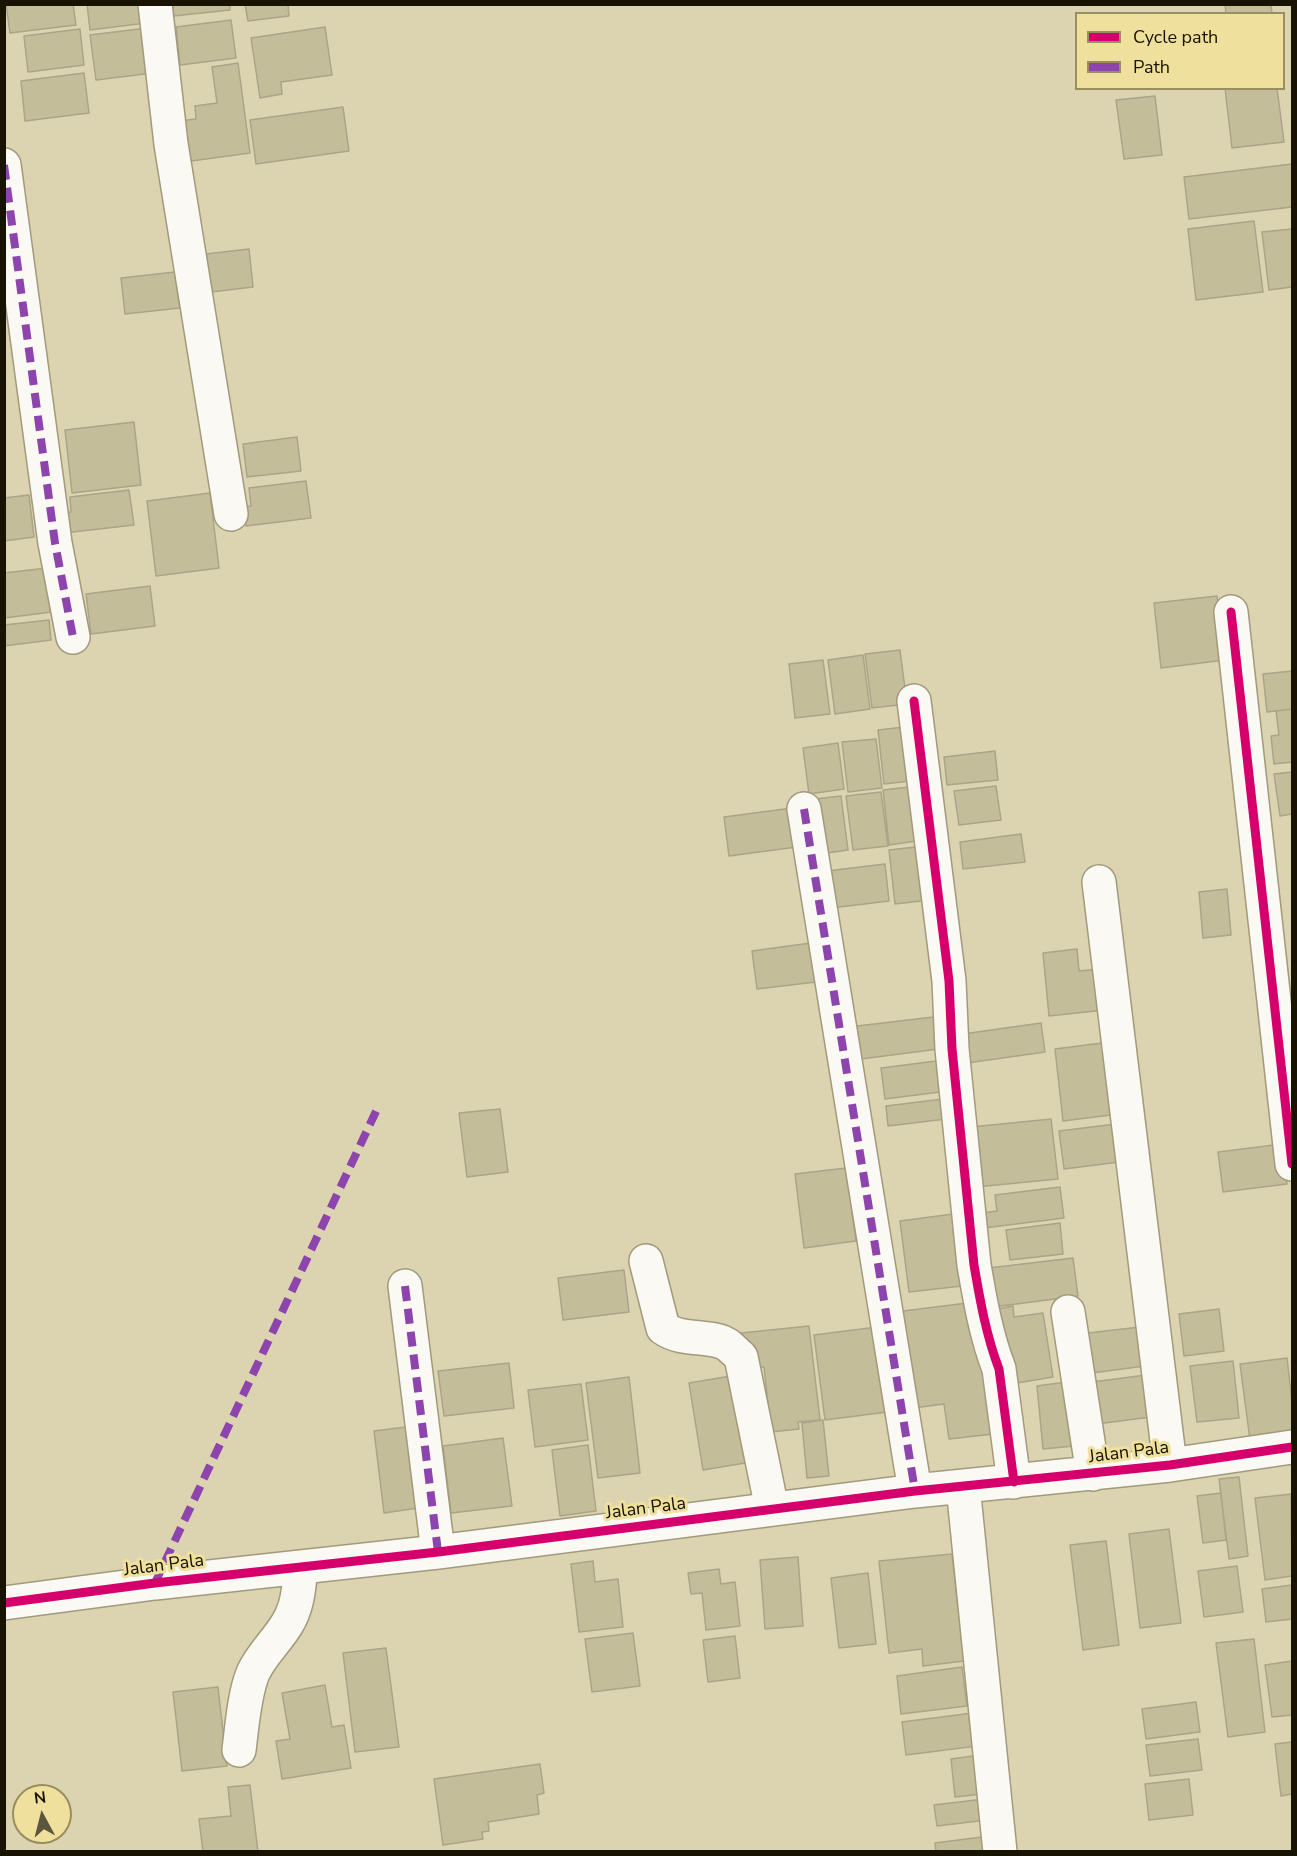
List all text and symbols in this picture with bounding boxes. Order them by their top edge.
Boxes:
legend [1075,12,1285,90]
text: Cycle path [1133,25,1218,49]
text: Path [1133,55,1170,79]
street label: Jalan Pala [1088,1437,1170,1469]
street label: Jalan Pala [605,1493,687,1525]
street label: Jalan Pala [123,1550,205,1582]
north arrow [12,1784,72,1844]
text: N [33,1786,47,1810]

